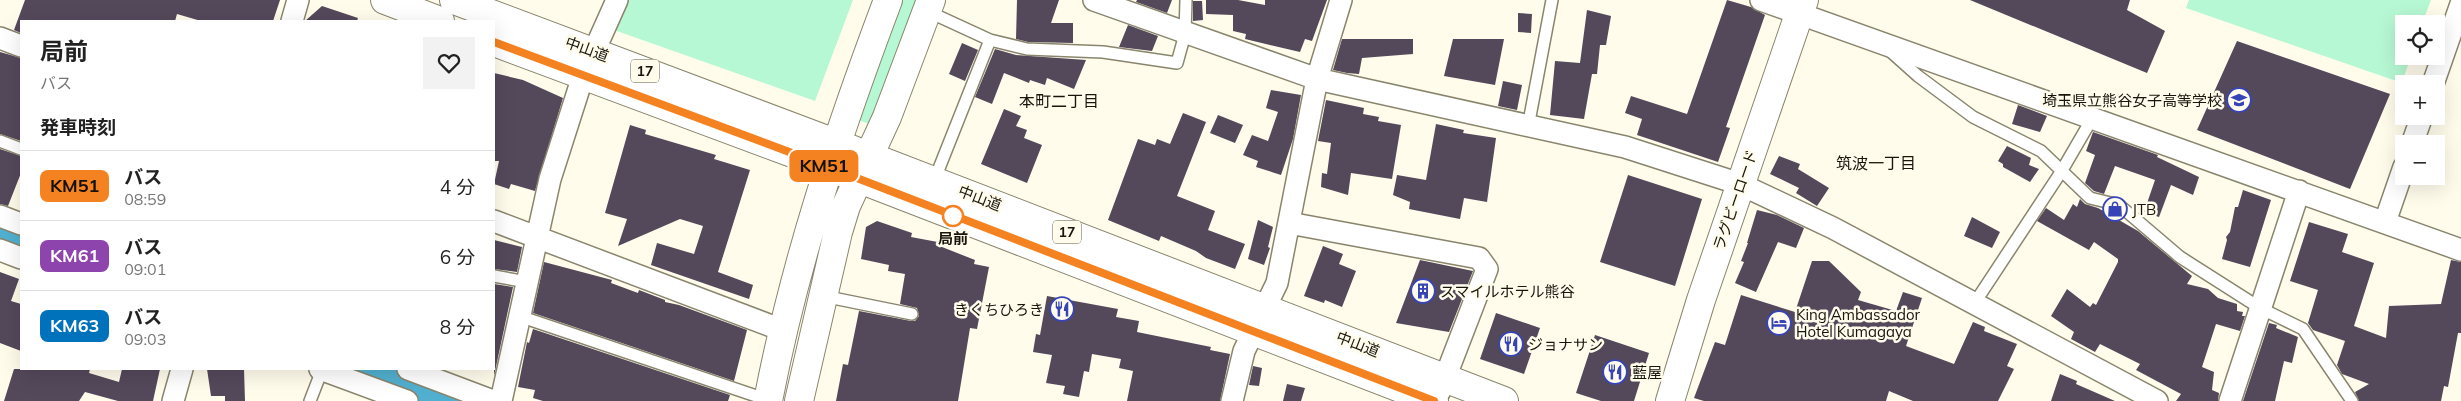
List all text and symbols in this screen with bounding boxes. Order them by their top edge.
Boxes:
map controls [2395,15,2445,185]
button: locate [2395,15,2445,65]
street label: 中山道 [563,32,611,66]
text: 局前 [40,36,88,66]
button: heart [423,37,475,89]
road number: 17 [631,59,659,82]
text: バス [40,73,72,93]
button: + [2395,75,2445,125]
school or university icon: 埼玉県立熊谷女子高等学校 [2226,87,2252,113]
district label: 本町二丁目 [1019,91,1099,111]
place label: 埼玉県立熊谷女子高等学校 [2042,91,2222,110]
text: 発車時刻 [40,115,116,139]
button: − [2395,135,2445,185]
street label: ラグビーロード [1709,147,1761,253]
line badge: KM51 [789,150,859,182]
district label: 筑波一丁目 [1836,153,1916,173]
text: KM51 [799,154,849,177]
text: バス [124,165,162,189]
text: KM51 [50,174,99,197]
text: 4 分 [440,175,475,199]
street label: 中山道 [956,181,1004,215]
text: 08:59 [124,189,166,209]
shop icon: JTB [2102,196,2128,222]
place label: JTB [2132,200,2156,219]
marker: 局前 [942,205,964,227]
road number: 17 [1053,220,1081,243]
place label: 局前 [938,229,968,248]
text: バス [124,235,162,259]
text: KM61 [50,244,99,267]
text: 6 分 [440,245,475,269]
text: 09:01 [124,259,166,279]
building icon: スマイルホテル熊谷 [1410,278,1436,304]
place label: スマイルホテル熊谷 [1440,282,1575,301]
restaurant icon: きくちひろき [1049,296,1075,322]
place label: きくちひろき [954,300,1044,319]
text: バス [124,305,162,329]
place label: King Ambassador Hotel Kumagaya [1796,305,1920,341]
hotel icon: King Ambassador Hotel Kumagaya [1766,310,1792,336]
text: KM63 [50,314,99,337]
text: 8 分 [440,315,475,339]
street label: 中山道 [1334,327,1382,361]
text: 09:03 [124,329,166,349]
restaurant icon: ジョナサン [1498,331,1524,357]
place label: ジョナサン [1528,335,1603,354]
restaurant icon: 藍屋 [1602,359,1628,385]
place label: 藍屋 [1632,363,1662,382]

